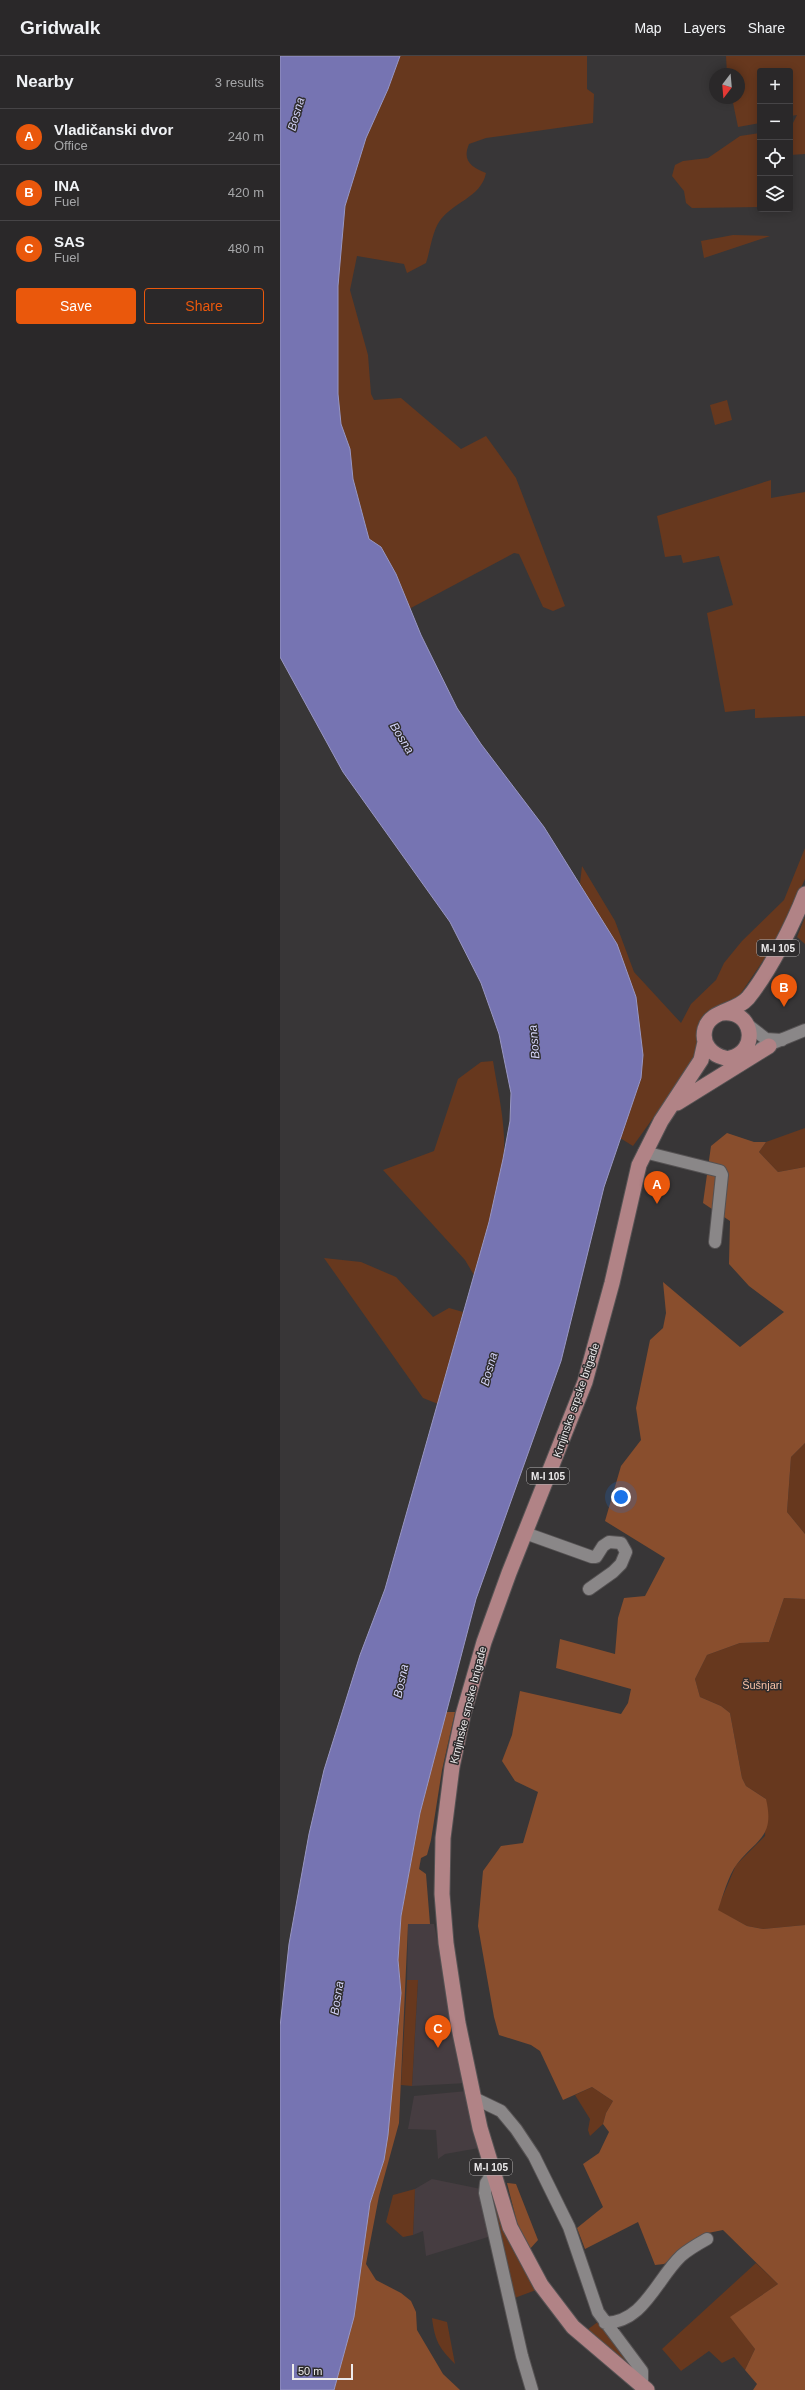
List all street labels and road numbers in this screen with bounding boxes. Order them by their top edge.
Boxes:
road number: M-I 105 [757,940,799,956]
street label: Krnjinske srpske brigade [551,1341,601,1459]
road number: M-I 105 [527,1468,569,1484]
street label: Krnjinske srpske brigade [448,1645,488,1765]
road number: M-I 105 [470,2159,512,2175]

